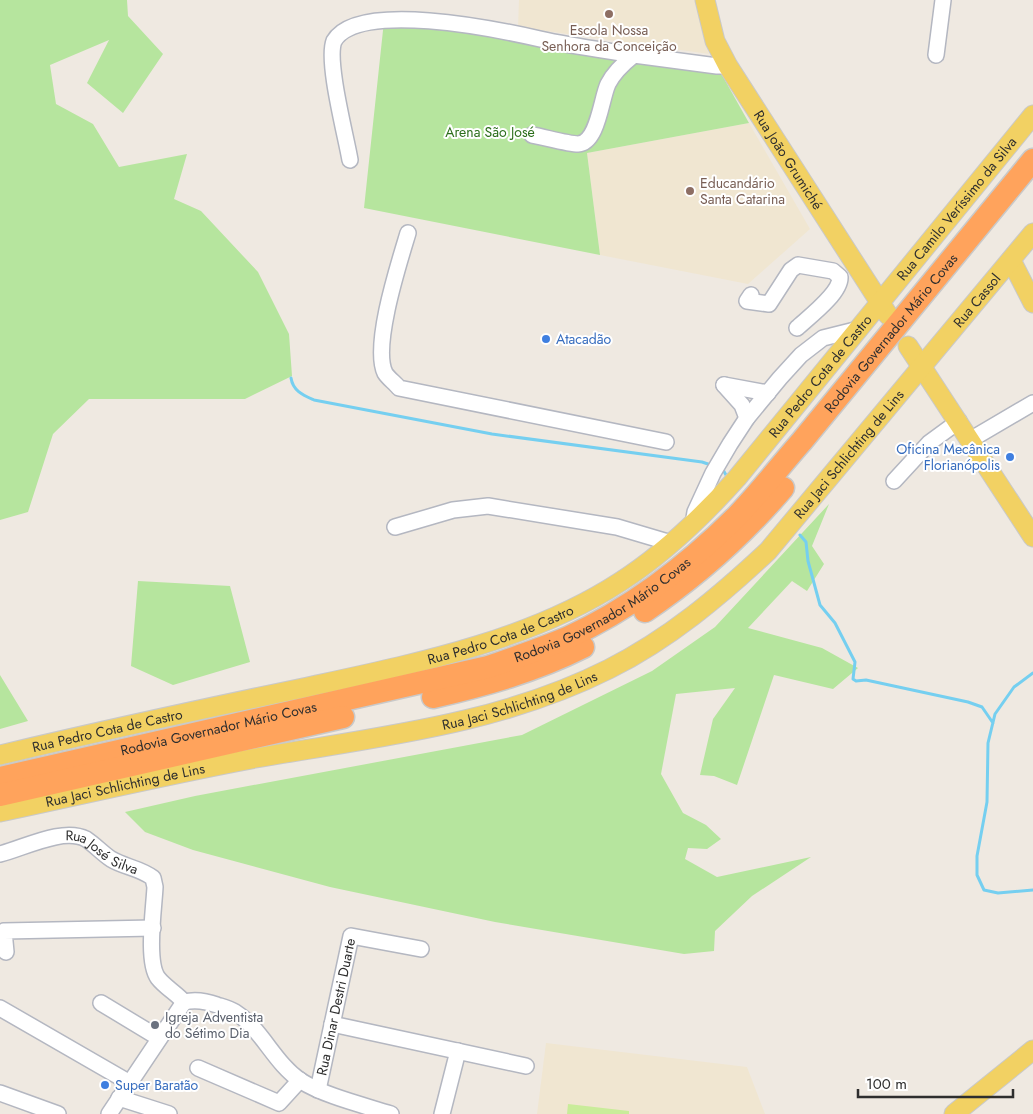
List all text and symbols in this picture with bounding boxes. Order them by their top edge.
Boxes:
marker: Escola Nossa Senhora da Conceição [603,8,615,20]
place label: Escola Nossa Senhora da Conceição [541,20,677,56]
street label: Rua João Grumiché [749,106,828,214]
park label: Arena São José [445,122,535,142]
street label: Rua Camilo Veríssimo da Silva [892,133,1021,285]
place label: Educandário Santa Catarina [700,173,785,209]
marker: Educandário Santa Catarina [684,185,696,197]
street label: Rodovia Governador Mário Covas [819,249,962,417]
street label: Rua Cassol [948,269,1005,332]
street label: Rua Pedro Cota de Castro [764,310,877,442]
place label: Atacadão [556,329,612,349]
marker: Atacadão [540,333,552,345]
street label: Rua Jaci Schlichting de Lins [789,385,909,523]
place label: Oficina Mecânica Florianópolis [896,439,1000,475]
marker: Oficina Mecânica Florianópolis [1004,451,1016,463]
street label: Rodovia Governador Mário Covas [511,552,695,667]
street label: Rua Pedro Cota de Castro [425,600,577,669]
street label: Rua Jaci Schlichting de Lins [440,666,601,735]
street label: Rodovia Governador Mário Covas [118,696,319,760]
street label: Rua Pedro Cota de Castro [30,704,185,757]
street label: Rua Jaci Schlichting de Lins [44,758,207,812]
street label: Rua José Silva [65,825,141,879]
street label: Rua Dinar Destri Duarte [311,936,360,1077]
place label: Igreja Adventista do Sétimo Dia [165,1007,263,1043]
marker: Igreja Adventista do Sétimo Dia [149,1019,161,1031]
scale bar [858,1066,1013,1098]
text: 100 m [866,1073,907,1095]
place label: Super Baratão [115,1075,198,1095]
marker: Super Baratão [99,1079,111,1091]

